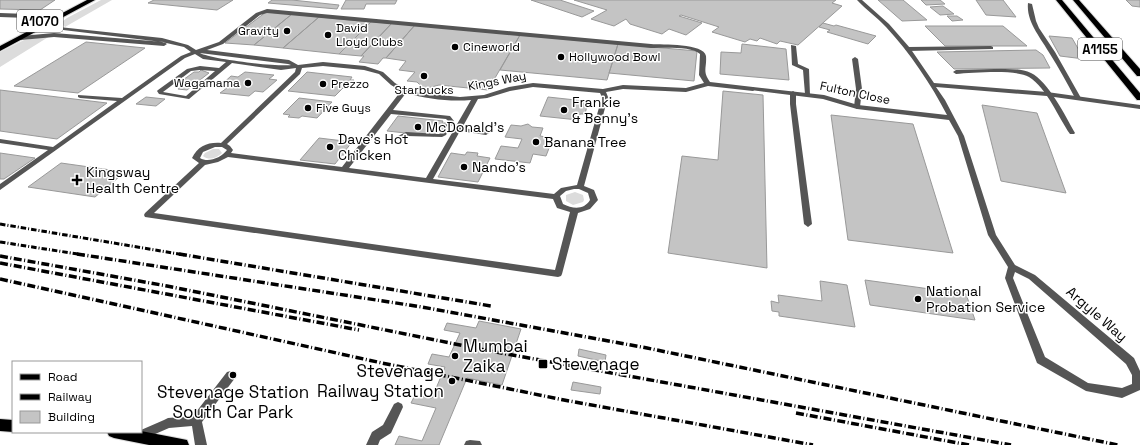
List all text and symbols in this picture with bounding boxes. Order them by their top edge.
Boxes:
road number: A1070 [17,10,63,32]
place label: David Lloyd Clubs [336,20,403,50]
place label: Gravity [238,23,279,39]
marker: Gravity [282,26,292,36]
marker: David Lloyd Clubs [323,30,333,40]
road number: A1155 [1078,38,1122,60]
place label: Cineworld [463,39,520,55]
marker: Cineworld [450,42,460,52]
place label: Hollywood Bowl [569,49,660,65]
marker: Hollywood Bowl [556,52,566,62]
street label: Kings Way [466,68,528,94]
marker: Starbucks [419,71,429,81]
place label: Wagamama [174,75,240,91]
place label: Prezzo [331,76,369,92]
marker: Wagamama [243,78,253,88]
street label: Fulton Close [818,78,892,108]
marker: Prezzo [318,79,328,89]
place label: Starbucks [394,82,454,98]
place label: Frankie & Benny's [572,93,638,127]
place label: Five Guys [316,100,371,116]
marker: Five Guys [303,103,313,113]
marker: Frankie & Benny's [559,105,569,115]
place label: McDonald's [426,118,504,136]
marker: McDonald's [413,122,423,132]
place label: Dave's Hot Chicken [338,130,409,164]
place label: Banana Tree [544,133,627,151]
marker: Banana Tree [531,137,541,147]
marker: Dave's Hot Chicken [325,142,335,152]
place label: Nando's [472,158,526,176]
marker: Nando's [459,162,469,172]
place label: Kingsway Health Centre [86,163,179,197]
marker: Kingsway Health Centre [71,174,83,186]
place label: National Probation Service [926,282,1045,316]
street label: Argyle Way [1063,283,1131,345]
marker: National Probation Service [913,294,923,304]
place label: Mumbai Zaika [463,335,528,377]
marker: Mumbai Zaika [450,351,460,361]
place label: Stevenage [552,353,639,375]
marker: Stevenage [537,358,549,370]
place label: Stevenage Railway Station [317,360,444,402]
legend [12,361,142,433]
text: Road [48,369,77,385]
marker: Stevenage Station South Car Park [228,370,238,380]
marker: Stevenage Railway Station [447,376,457,386]
place label: Stevenage Station South Car Park [157,381,309,423]
text: Railway [48,389,92,405]
text: Building [48,409,95,425]

